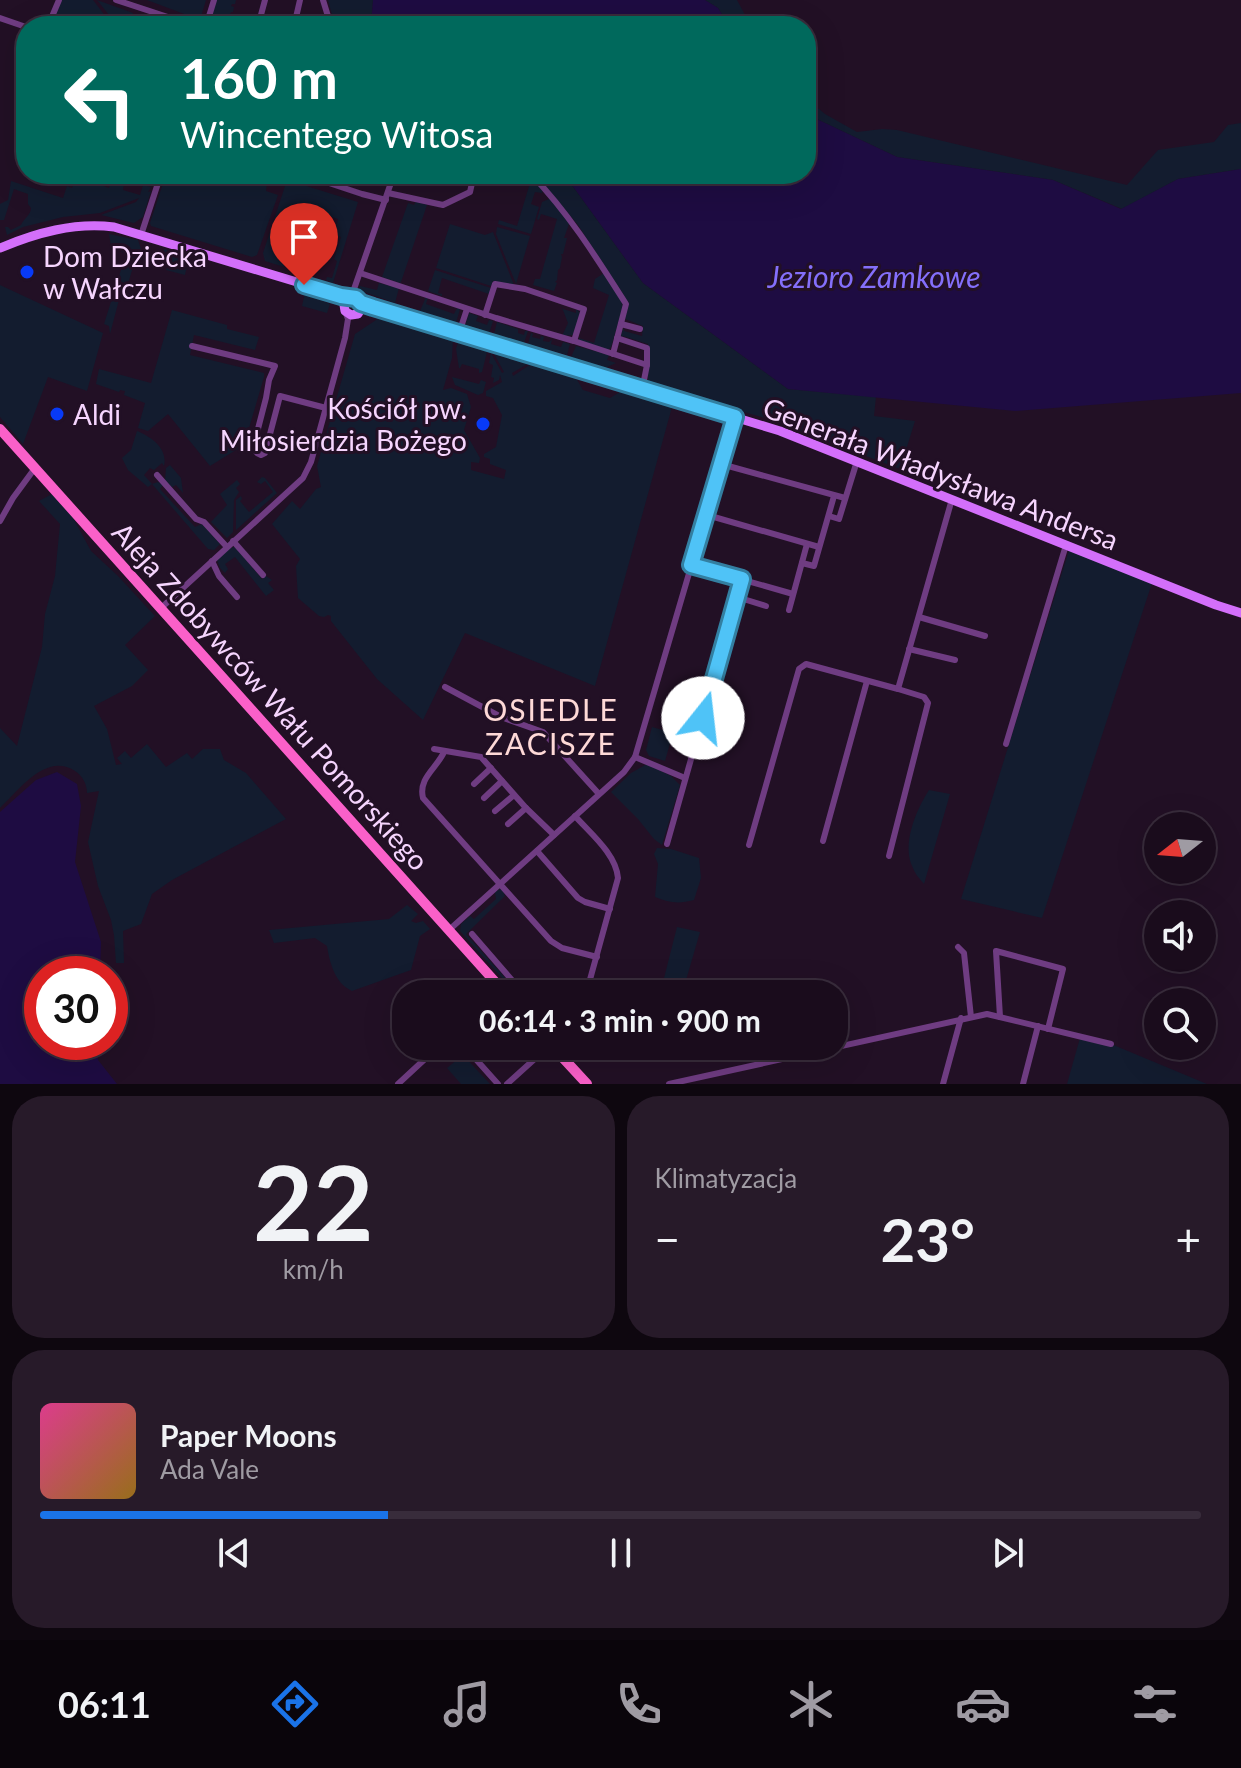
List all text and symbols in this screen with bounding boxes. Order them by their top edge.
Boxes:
text: 160 m [180,44,338,111]
icon: left [48,48,152,152]
text: Wincentego Witosa [180,112,494,156]
pin [270,203,338,285]
icon: arrive [282,215,326,259]
place label: Dom Dziecka w Wałczu [43,239,207,305]
water label: Jezioro Zamkowe [766,258,981,294]
marker: Dom Dziecka w Wałczu [18,263,36,281]
street label: Generała Władysława Andersa [759,389,1123,557]
place label: Kościół pw. Miłosierdzia Bożego [220,391,467,457]
place label: Aldi [73,397,121,431]
marker: Aldi [48,405,66,423]
marker: Kościół pw. Miłosierdzia Bożego [474,415,492,433]
street label: Aleja Zdobywców Wału Pomorskiego [106,515,436,877]
position arrow [661,676,745,760]
district label: OSIEDLE ZACISZE [483,691,619,761]
north arrow [1144,812,1216,884]
map controls [1144,812,1216,1060]
button: sound [1144,900,1216,972]
speed limit sign: 30 [24,956,128,1060]
button: search [1144,988,1216,1060]
text: 06:14 · 3 min · 900 m [479,1002,761,1038]
text: 22 [253,1138,374,1263]
text: Klimatyzacja [655,1162,797,1194]
text: 23° [880,1203,975,1275]
text: − [655,1213,680,1265]
text: + [1175,1213,1201,1265]
text: km/h [283,1253,344,1285]
text: Paper Moons [160,1417,337,1453]
text: Ada Vale [160,1453,259,1485]
icon: previous [212,1531,256,1575]
icon: pause [599,1531,643,1575]
icon: next [986,1531,1030,1575]
icon: directions [267,1676,323,1732]
icon: music [439,1676,495,1732]
icon: phone [611,1676,667,1732]
icon: climate [783,1676,839,1732]
icon: car [955,1676,1011,1732]
icon: filters [1127,1676,1183,1732]
text: 06:11 [58,1682,151,1726]

